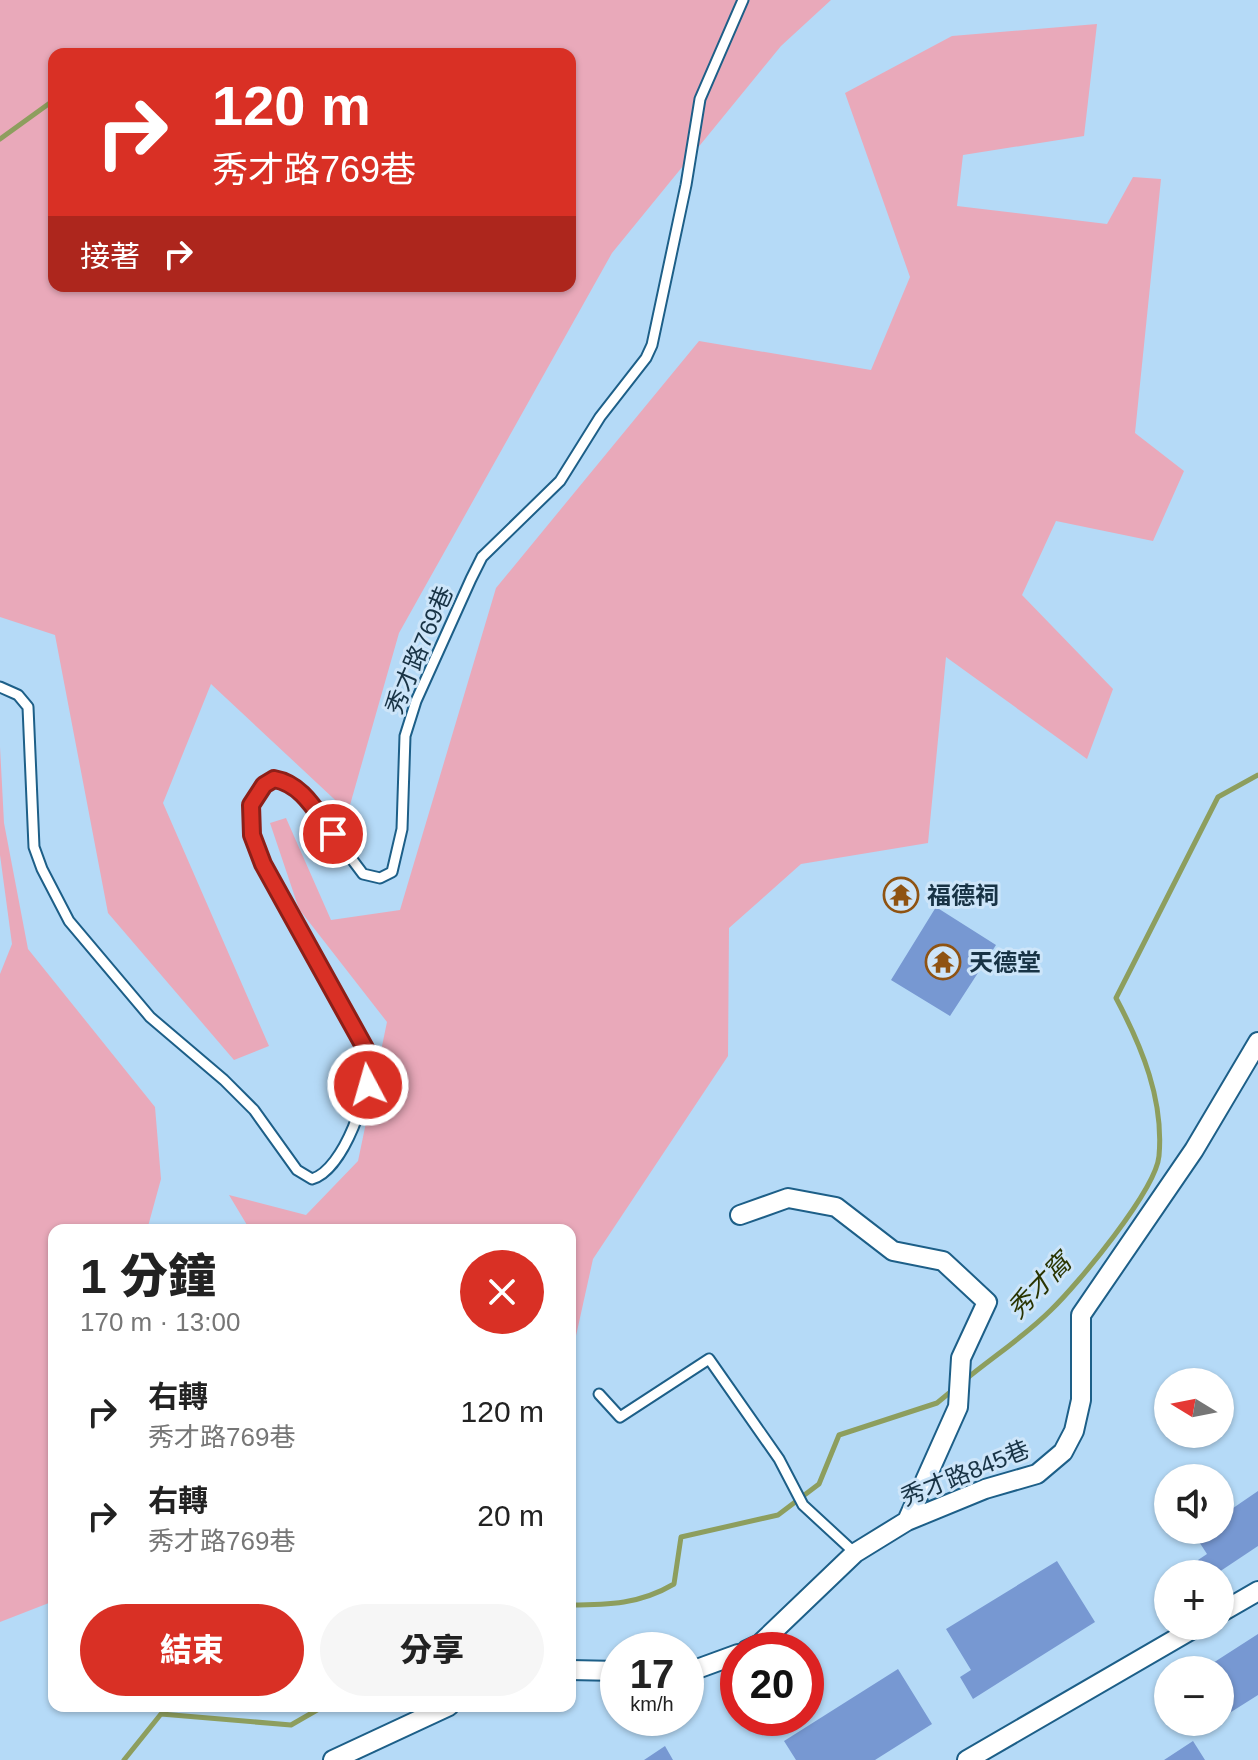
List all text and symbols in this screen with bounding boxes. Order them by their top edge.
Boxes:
text: 120 m [212,74,371,137]
icon: right [80,80,184,184]
text: 秀才路769巷 [212,149,416,190]
icon: right [156,232,200,276]
text: 接著 [80,240,140,273]
street label: 秀才路769巷 [380,582,458,718]
pin [299,800,367,868]
icon: arrive [311,812,355,856]
temple icon: 福德祠 [882,876,920,914]
place label: 福德祠 [927,882,999,909]
temple icon: 天德堂 [924,943,962,981]
place label: 天德堂 [969,949,1041,976]
position arrow [326,1043,410,1127]
water label: 秀才窩 [1001,1245,1080,1324]
text: 1 分鐘 [80,1250,216,1303]
button: close [460,1250,544,1334]
text: 170 m · 13:00 [80,1307,240,1337]
north arrow [1154,1368,1234,1448]
map controls [1154,1368,1234,1736]
text: 右轉 [148,1380,208,1413]
icon: right [80,1390,124,1434]
text: 120 m [461,1395,544,1428]
text: 秀才路769巷 [148,1422,295,1452]
street label: 秀才路845巷 [897,1435,1033,1511]
button: sound [1154,1464,1234,1544]
text: 右轉 [148,1484,208,1517]
icon: right [80,1494,124,1538]
text: 20 m [477,1499,544,1532]
text: 秀才路769巷 [148,1526,295,1556]
button: + [1154,1560,1234,1640]
button: 結束 [80,1604,304,1696]
button: 分享 [320,1604,544,1696]
speed limit sign: 20 [720,1632,824,1736]
text: 17 [630,1652,674,1696]
button: − [1154,1656,1234,1736]
text: km/h [630,1693,674,1715]

